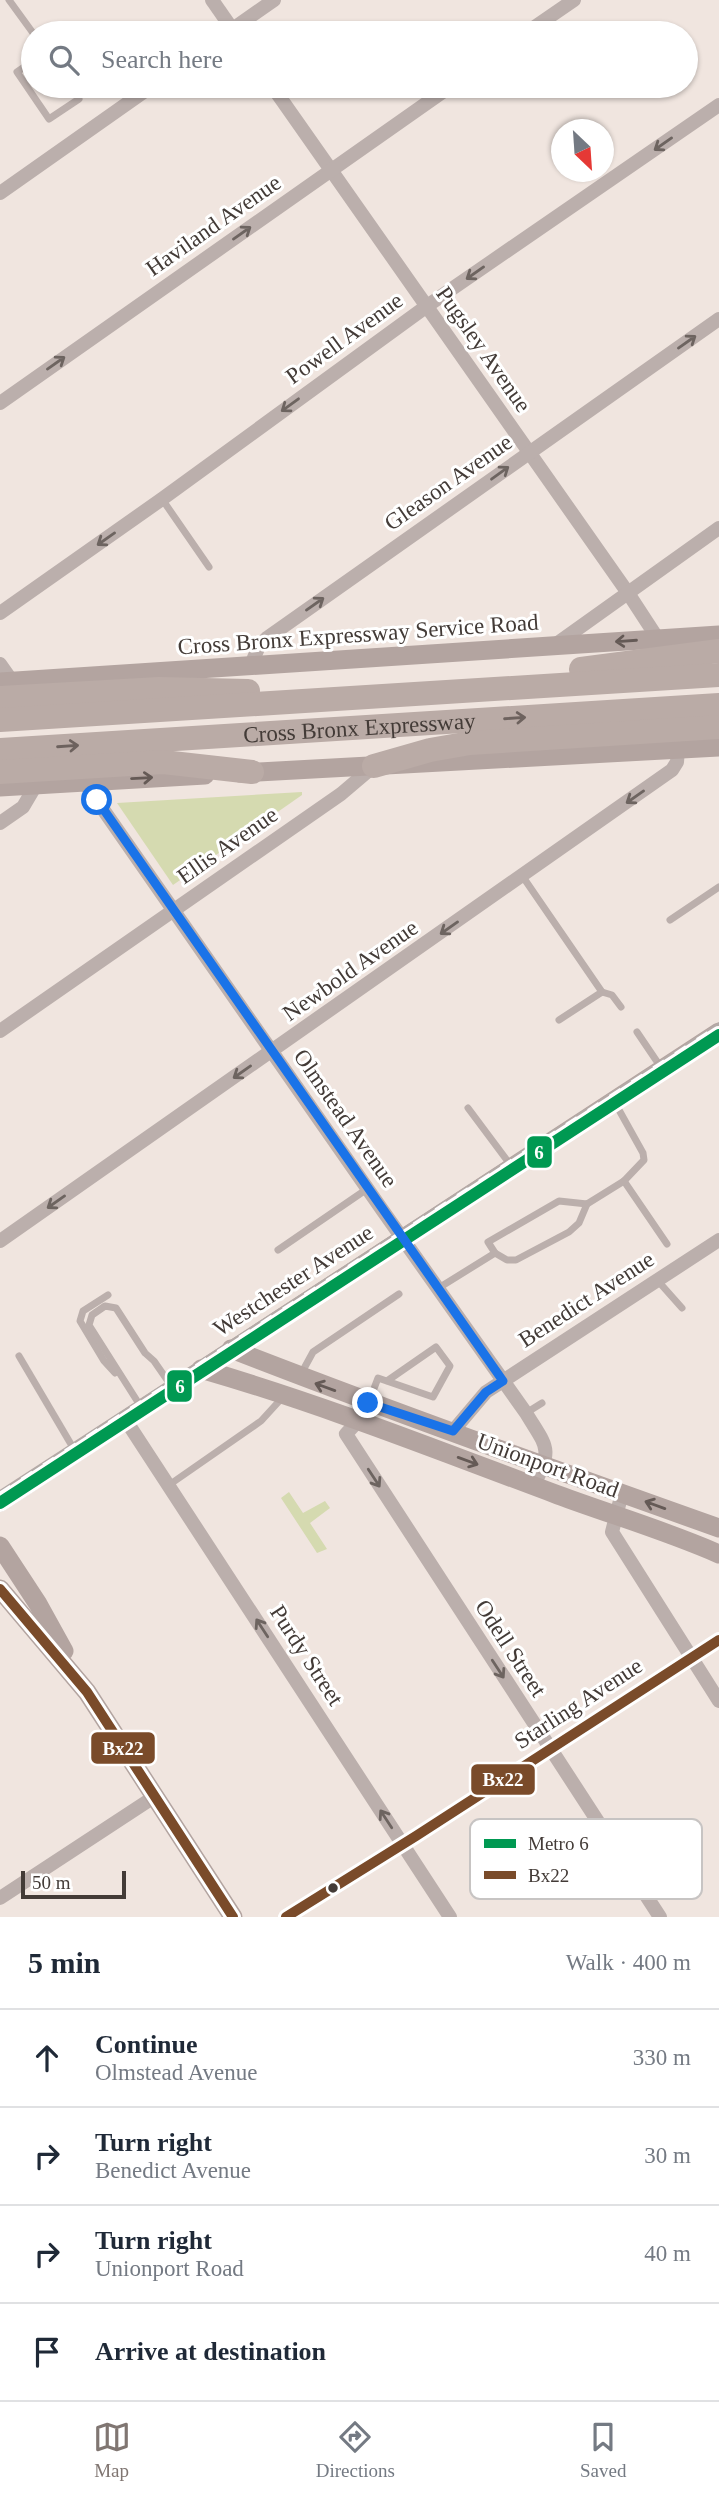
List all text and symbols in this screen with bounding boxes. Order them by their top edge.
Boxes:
search box [21,21,698,98]
icon: search [45,41,83,79]
text: Search here [101,45,223,74]
north arrow [551,119,614,182]
one-way arrow [654,137,673,151]
street label: Haviland Avenue [141,170,285,281]
one-way arrow [232,226,251,240]
one-way arrow [466,266,485,280]
street label: Pugsley Avenue [431,282,536,417]
street label: Powell Avenue [281,288,408,389]
one-way arrow [677,335,696,349]
one-way arrow [46,356,65,370]
one-way arrow [282,398,300,413]
street label: Gleason Avenue [380,429,517,536]
one-way arrow [490,465,509,480]
one-way arrow [97,531,116,546]
one-way arrow [305,597,324,611]
street label: Cross Bronx Expressway Service Road [177,609,540,660]
one-way arrow [616,635,638,648]
street label: Cross Bronx Expressway [242,708,477,748]
one-way arrow [503,711,526,724]
one-way arrow [56,739,79,752]
one-way arrow [130,772,153,785]
route start [81,784,112,815]
one-way arrow [626,790,645,804]
street label: Ellis Avenue [172,802,282,889]
street label: Newbold Avenue [278,915,422,1026]
one-way arrow [440,921,459,935]
street label: Olmstead Avenue [289,1045,402,1192]
one-way arrow [233,1065,252,1079]
line badge: 6 [526,1135,553,1169]
text: 6 [534,1142,544,1163]
one-way arrow [47,1195,66,1209]
street label: Westchester Avenue [209,1220,378,1341]
street label: Benedict Avenue [514,1246,659,1352]
line badge: 6 [166,1369,193,1403]
text: 6 [175,1376,185,1397]
one-way arrow [315,1380,337,1392]
route end [352,1387,383,1418]
street label: Unionport Road [474,1428,623,1503]
one-way arrow [456,1456,478,1468]
one-way arrow [368,1467,382,1487]
one-way arrow [644,1498,666,1510]
street label: Odell Street [470,1595,551,1702]
street label: Purdy Street [265,1601,349,1711]
one-way arrow [255,1619,269,1639]
street label: Starling Avenue [510,1653,647,1754]
one-way arrow [491,1658,505,1678]
line badge: Bx22 [90,1731,156,1765]
text: Bx22 [102,1738,144,1759]
line badge: Bx22 [470,1763,536,1796]
text: Bx22 [482,1769,524,1790]
one-way arrow [379,1809,393,1829]
legend [470,1819,702,1899]
text: Metro 6 [528,1833,589,1854]
text: Bx22 [528,1865,569,1886]
scale bar [21,1868,126,1900]
text: 50 m [32,1872,71,1893]
unlabelled marker [326,1881,340,1895]
text: 5 min [28,1946,101,1979]
text: Walk · 400 m [566,1950,691,1975]
text: Continue [95,2030,198,2059]
icon: ahead [28,2039,66,2077]
text: 330 m [633,2045,691,2070]
text: Olmstead Avenue [95,2060,257,2085]
text: Turn right [95,2128,212,2157]
icon: right [28,2137,66,2175]
text: 30 m [644,2143,691,2168]
text: Benedict Avenue [95,2158,251,2183]
text: Turn right [95,2226,212,2255]
icon: right [28,2235,66,2273]
text: 40 m [644,2241,691,2266]
text: Unionport Road [95,2256,244,2281]
icon: arrive [28,2333,66,2371]
text: Arrive at destination [95,2337,326,2366]
tab: Map [93,2418,131,2482]
tab: Directions [316,2418,395,2482]
tab: Saved [580,2418,626,2482]

